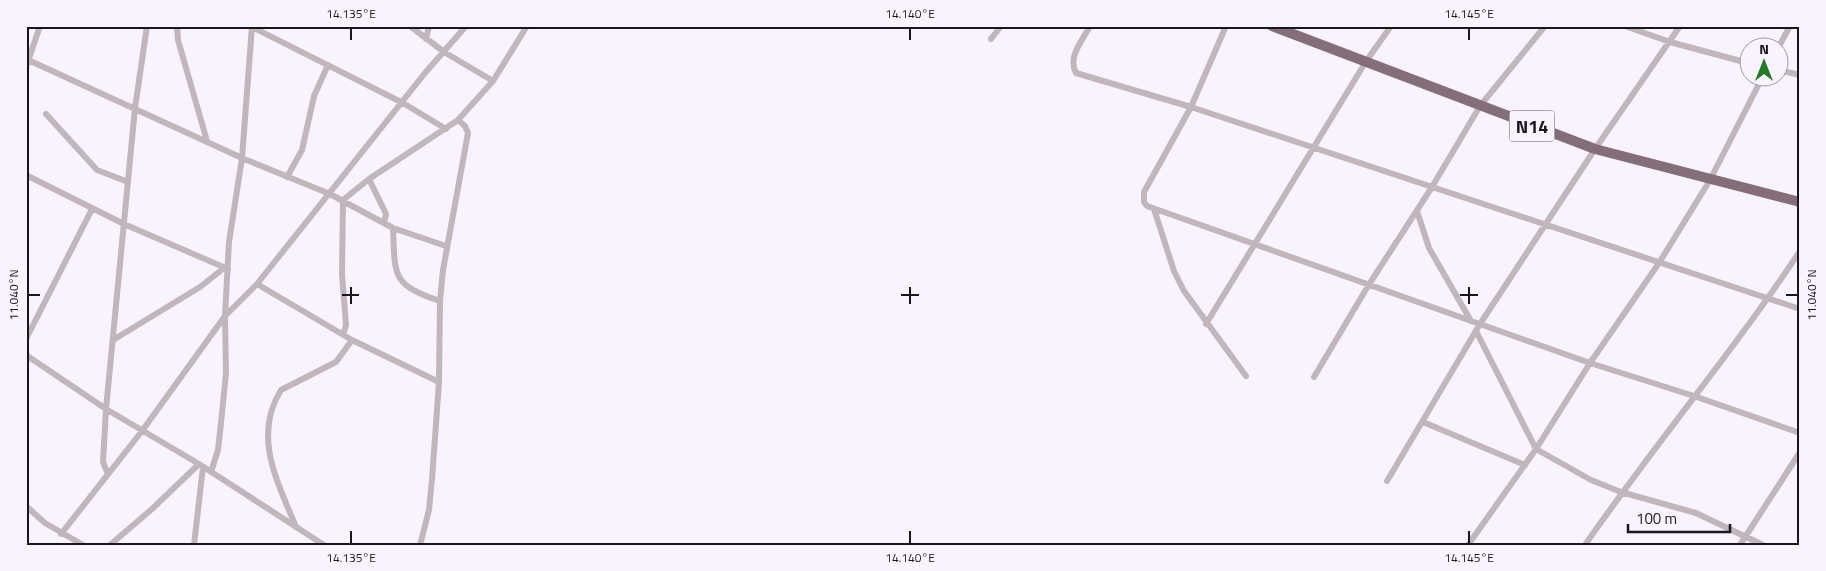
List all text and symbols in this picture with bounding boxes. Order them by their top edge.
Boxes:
text: 14.135°E [326,4,376,23]
text: 14.140°E [885,4,935,23]
text: 14.145°E [1444,4,1494,23]
north arrow [1738,38,1788,88]
text: N [1759,38,1769,59]
road number: N14 [1510,110,1554,142]
text: 11.040°N [4,269,23,321]
text: 11.040°N [1802,269,1821,321]
scale bar [1628,501,1731,533]
text: 100 m [1636,507,1677,530]
text: 14.135°E [326,548,376,567]
text: 14.140°E [885,548,935,567]
text: 14.145°E [1444,548,1494,567]

